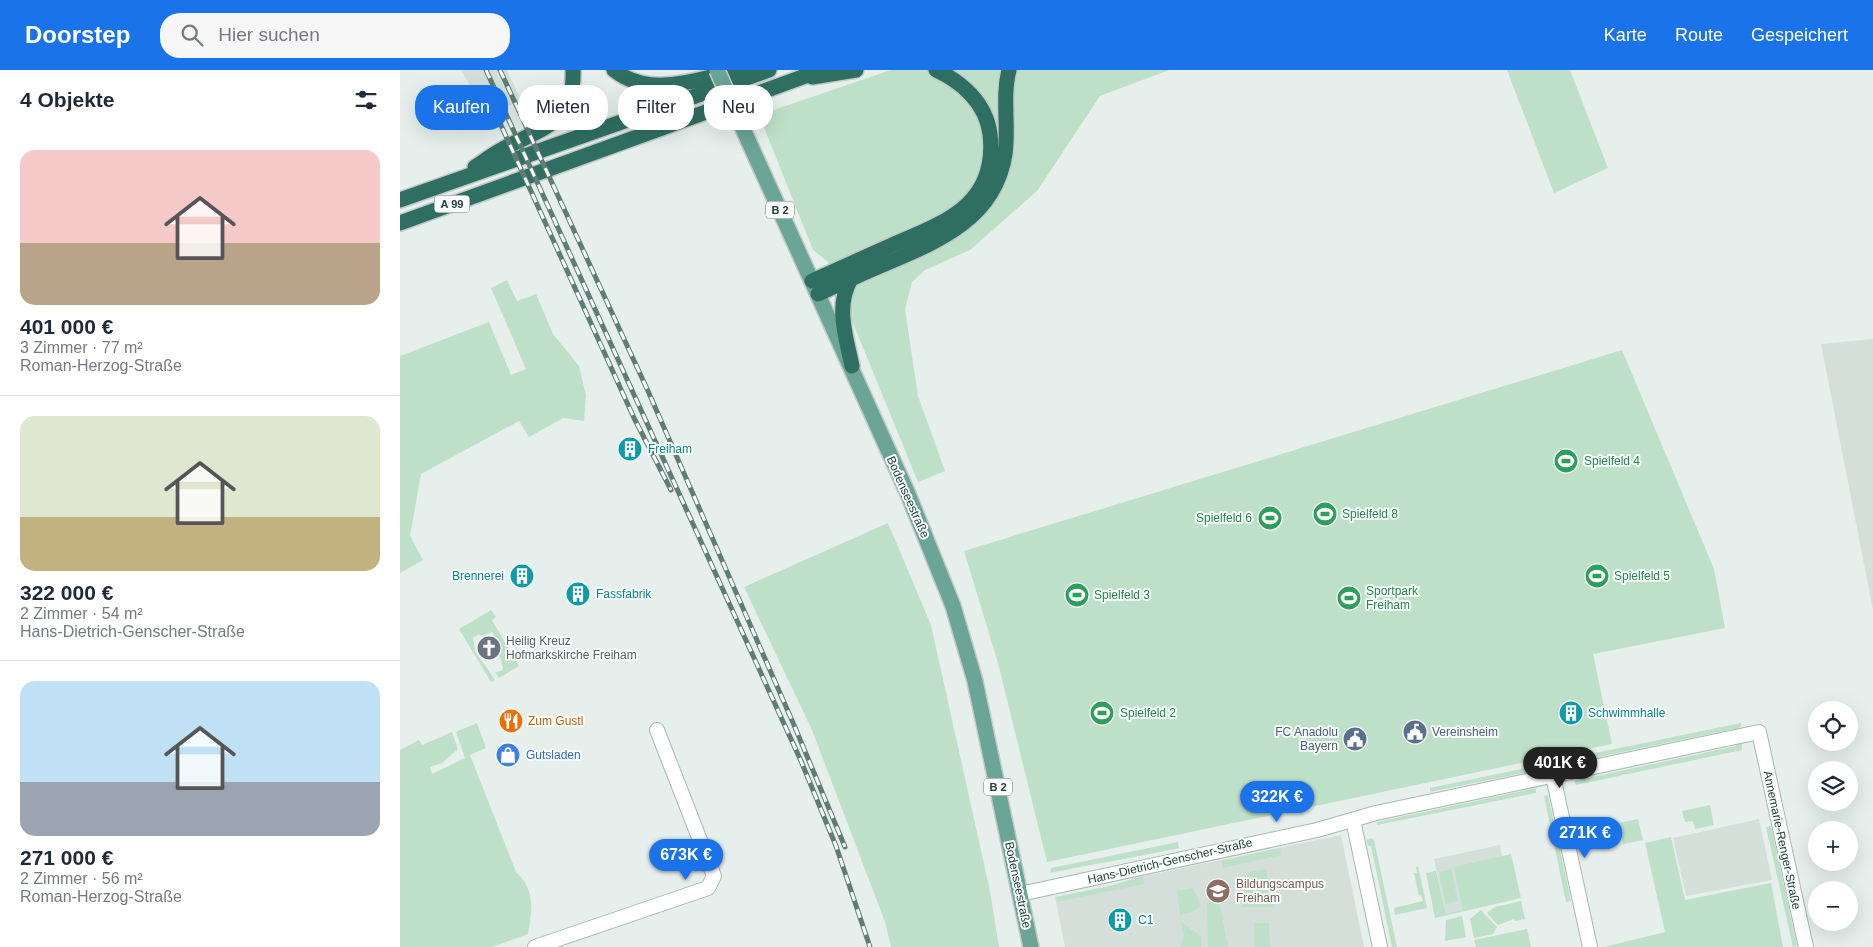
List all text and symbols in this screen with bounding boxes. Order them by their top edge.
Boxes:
search box [160,13,510,58]
text: Doorstep [25,21,130,48]
icon: search [178,21,206,49]
text: Hier suchen [218,24,320,45]
text: Karte [1604,25,1647,45]
text: Route [1675,25,1723,45]
text: Gespeichert [1751,25,1848,45]
chip: Kaufen [415,85,508,130]
chip: Mieten [518,85,608,130]
chip: Filter [618,85,694,130]
chip: Neu [704,85,773,130]
icon: filters [352,86,380,114]
text: 4 Objekte [20,88,115,111]
icon: home [155,183,245,273]
road number: A 99 [434,196,470,212]
road number: B 2 [766,202,794,218]
text: 401 000 € [20,315,113,338]
text: 3 Zimmer · 77 m² [20,339,143,356]
text: Roman-Herzog-Straße [20,357,182,374]
building icon: Freiham [617,436,643,462]
place label: Freiham [648,442,692,456]
icon: home [155,448,245,538]
sports icon: Spielfeld 4 [1553,448,1579,474]
street label: Bodenseestraße [884,454,932,540]
place label: Spielfeld 4 [1584,454,1640,468]
sports icon: Spielfeld 8 [1312,501,1338,527]
sports icon: Spielfeld 6 [1257,505,1283,531]
place label: Spielfeld 8 [1342,507,1398,521]
place label: Spielfeld 6 [1196,511,1252,525]
building icon: Brennerei [509,563,535,589]
sports icon: Spielfeld 5 [1584,563,1610,589]
place label: Brennerei [452,569,504,583]
place label: Spielfeld 5 [1614,569,1670,583]
text: 322 000 € [20,581,113,604]
building icon: Fassfabrik [565,581,591,607]
sports icon: Spielfeld 3 [1064,582,1090,608]
place label: Sportpark Freiham [1366,584,1419,612]
sports icon: Sportpark Freiham [1336,585,1362,611]
place label: Fassfabrik [596,587,652,601]
place label: Spielfeld 3 [1094,588,1150,602]
text: 2 Zimmer · 54 m² [20,605,143,622]
text: Hans-Dietrich-Genscher-Straße [20,623,245,640]
place label: Heilig Kreuz Hofmarkskirche Freiham [506,634,637,662]
church icon: Heilig Kreuz Hofmarkskirche Freiham [476,635,502,661]
sports icon: Spielfeld 2 [1089,700,1115,726]
building icon: Schwimmhalle [1558,700,1584,726]
map controls [1808,701,1858,931]
button: locate [1808,701,1858,751]
place label: Spielfeld 2 [1120,706,1176,720]
place label: Schwimmhalle [1588,706,1666,720]
restaurant icon: Zum Gustl [498,708,524,734]
icon: home [155,713,245,803]
place label: Zum Gustl [528,714,583,728]
public building icon: Vereinsheim [1402,719,1428,745]
place label: FC Anadolu Bayern [1275,725,1338,753]
place label: Vereinsheim [1432,725,1498,739]
public building icon: FC Anadolu Bayern [1342,726,1368,752]
shop icon: Gutsladen [495,742,521,768]
pin: 401K € [1519,746,1601,789]
place label: Gutsladen [526,748,581,762]
text: 401K € [1534,754,1586,771]
button: layers [1808,761,1858,811]
street label: Annemarie-Renger-Straße [1760,769,1804,911]
road number: B 2 [984,779,1012,796]
pin: 322K € [1236,780,1318,823]
text: 322K € [1251,788,1303,805]
pin: 271K € [1544,816,1626,859]
button: + [1808,821,1858,871]
text: 271K € [1559,824,1611,841]
street label: Hans-Dietrich-Genscher-Straße [1086,835,1254,887]
pin: 673K € [645,838,727,881]
street label: Bodenseestraße [1002,840,1034,930]
text: 271 000 € [20,846,113,869]
text: 673K € [660,846,712,863]
text: 2 Zimmer · 56 m² [20,870,143,887]
place label: Bildungscampus Freiham [1236,877,1324,905]
school or university icon: Bildungscampus Freiham [1205,878,1231,904]
button: − [1808,881,1858,931]
text: Roman-Herzog-Straße [20,888,182,905]
building icon: C1 [1107,907,1133,933]
place label: C1 [1138,913,1154,927]

